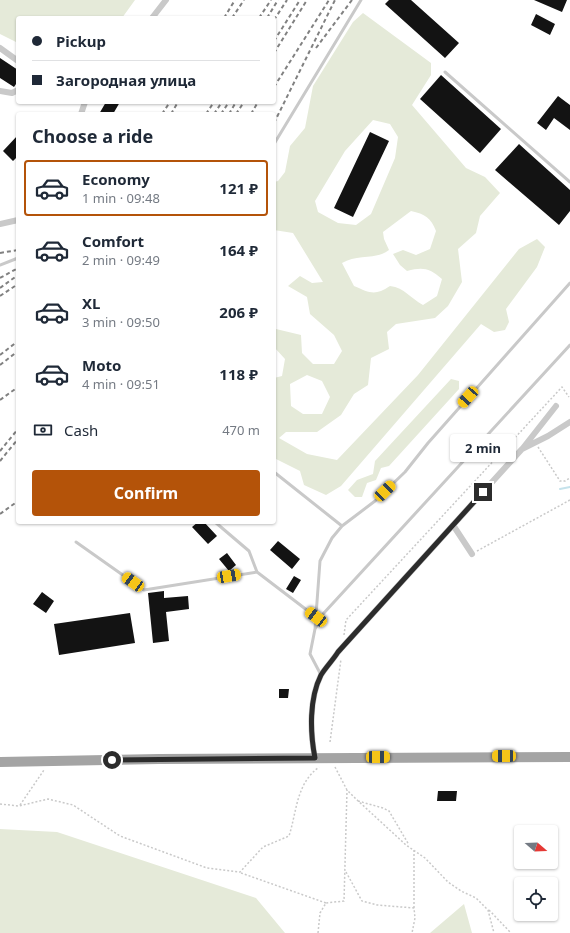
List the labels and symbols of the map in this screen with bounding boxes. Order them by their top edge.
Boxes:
car [456,384,480,410]
callout: 2 min [450,434,516,462]
car [372,478,398,504]
route end [474,483,492,501]
car [216,568,242,584]
car [120,570,146,594]
car [303,605,329,629]
car [492,750,516,762]
route start [103,751,121,769]
car [366,751,390,763]
north arrow [514,825,558,869]

